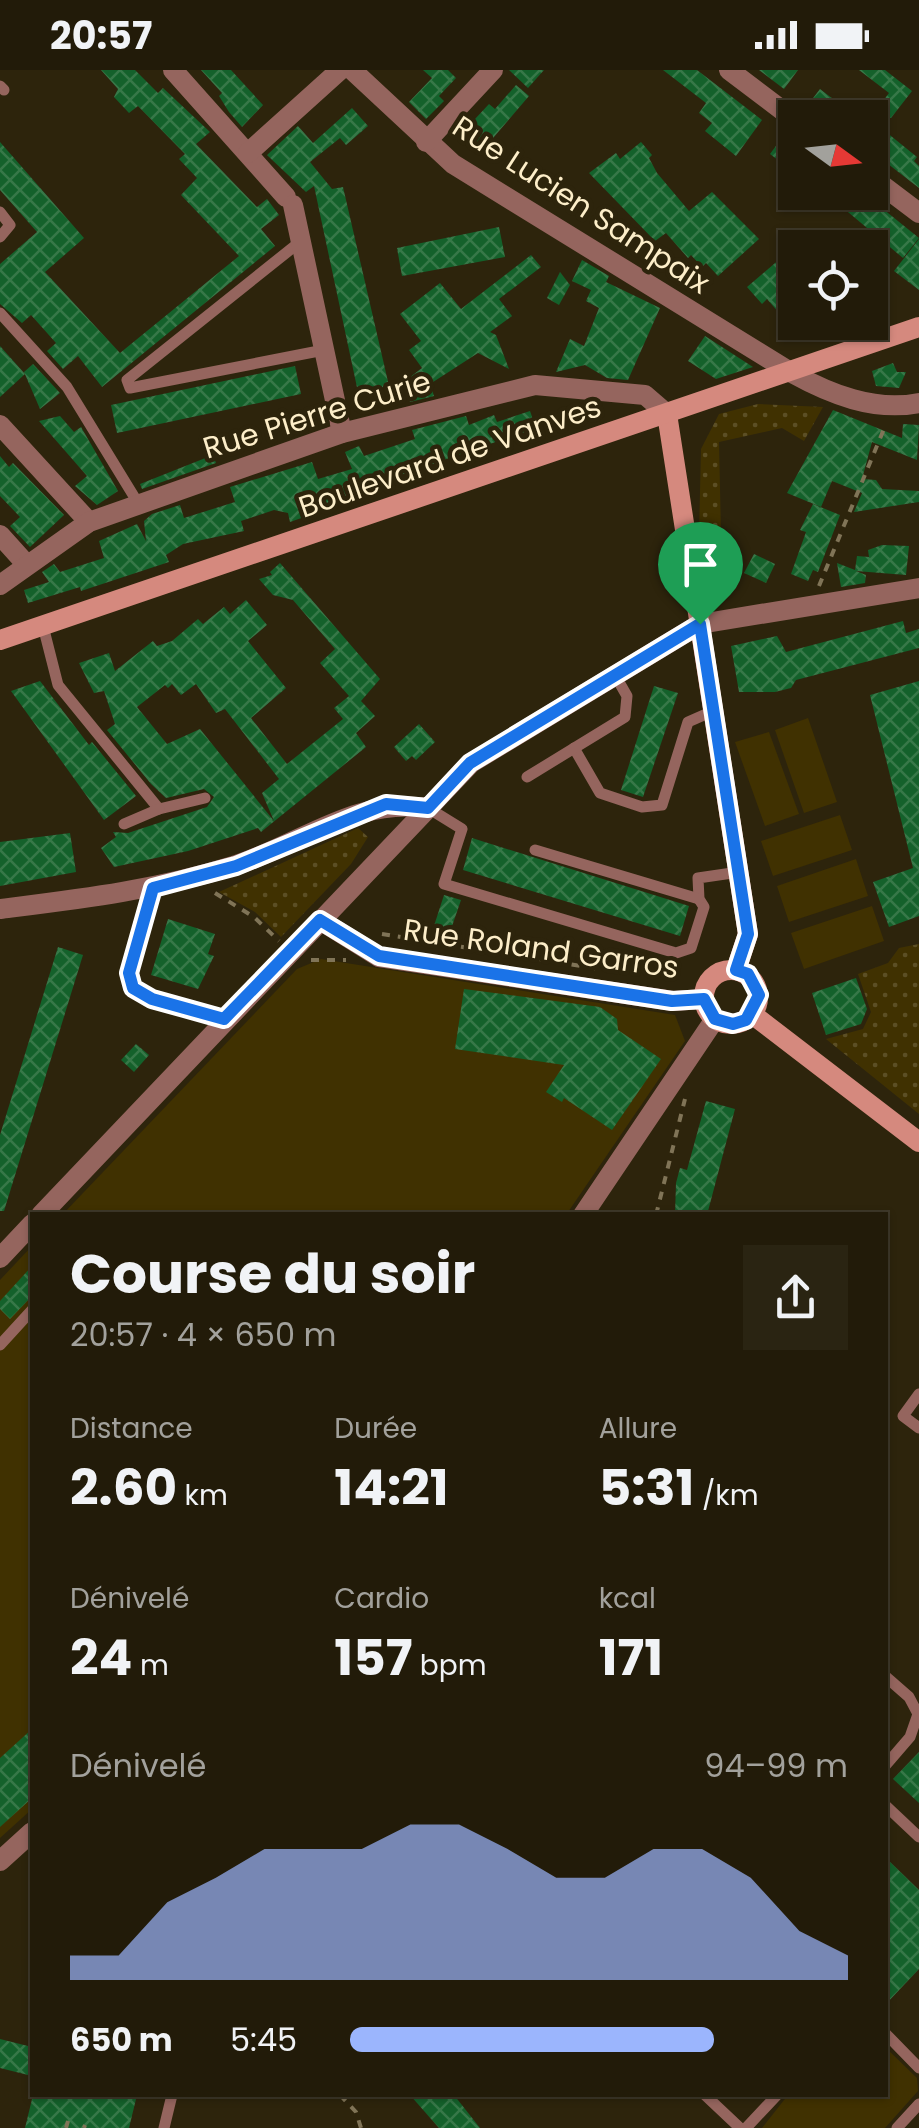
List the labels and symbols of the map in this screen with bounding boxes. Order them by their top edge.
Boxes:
north arrow [778,100,888,210]
street label: Rue Lucien Sampaix [444,105,718,304]
street label: Rue Pierre Curie [198,359,436,470]
street label: Boulevard de Vanves [293,385,607,528]
pin [658,522,743,625]
street label: Rue Roland Garros [401,908,681,989]

